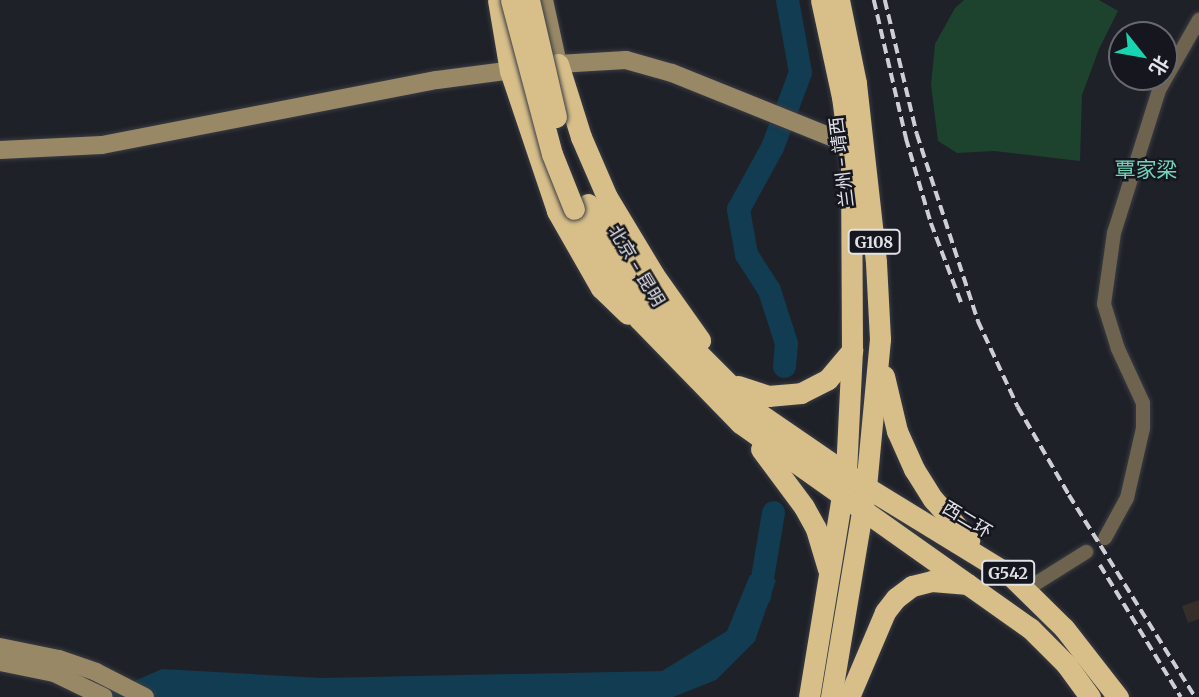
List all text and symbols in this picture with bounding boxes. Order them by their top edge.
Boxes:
north arrow [1108,21,1178,91]
text: 北 [1144,51,1174,80]
street label: 兰州 - 靖西 [826,116,858,208]
district label: 覃家梁 [1115,157,1177,183]
street label: 北京 - 昆明 [603,221,669,311]
road number: G108 [846,230,902,254]
street label: 西二环 [938,497,996,543]
road number: G542 [980,560,1036,586]

